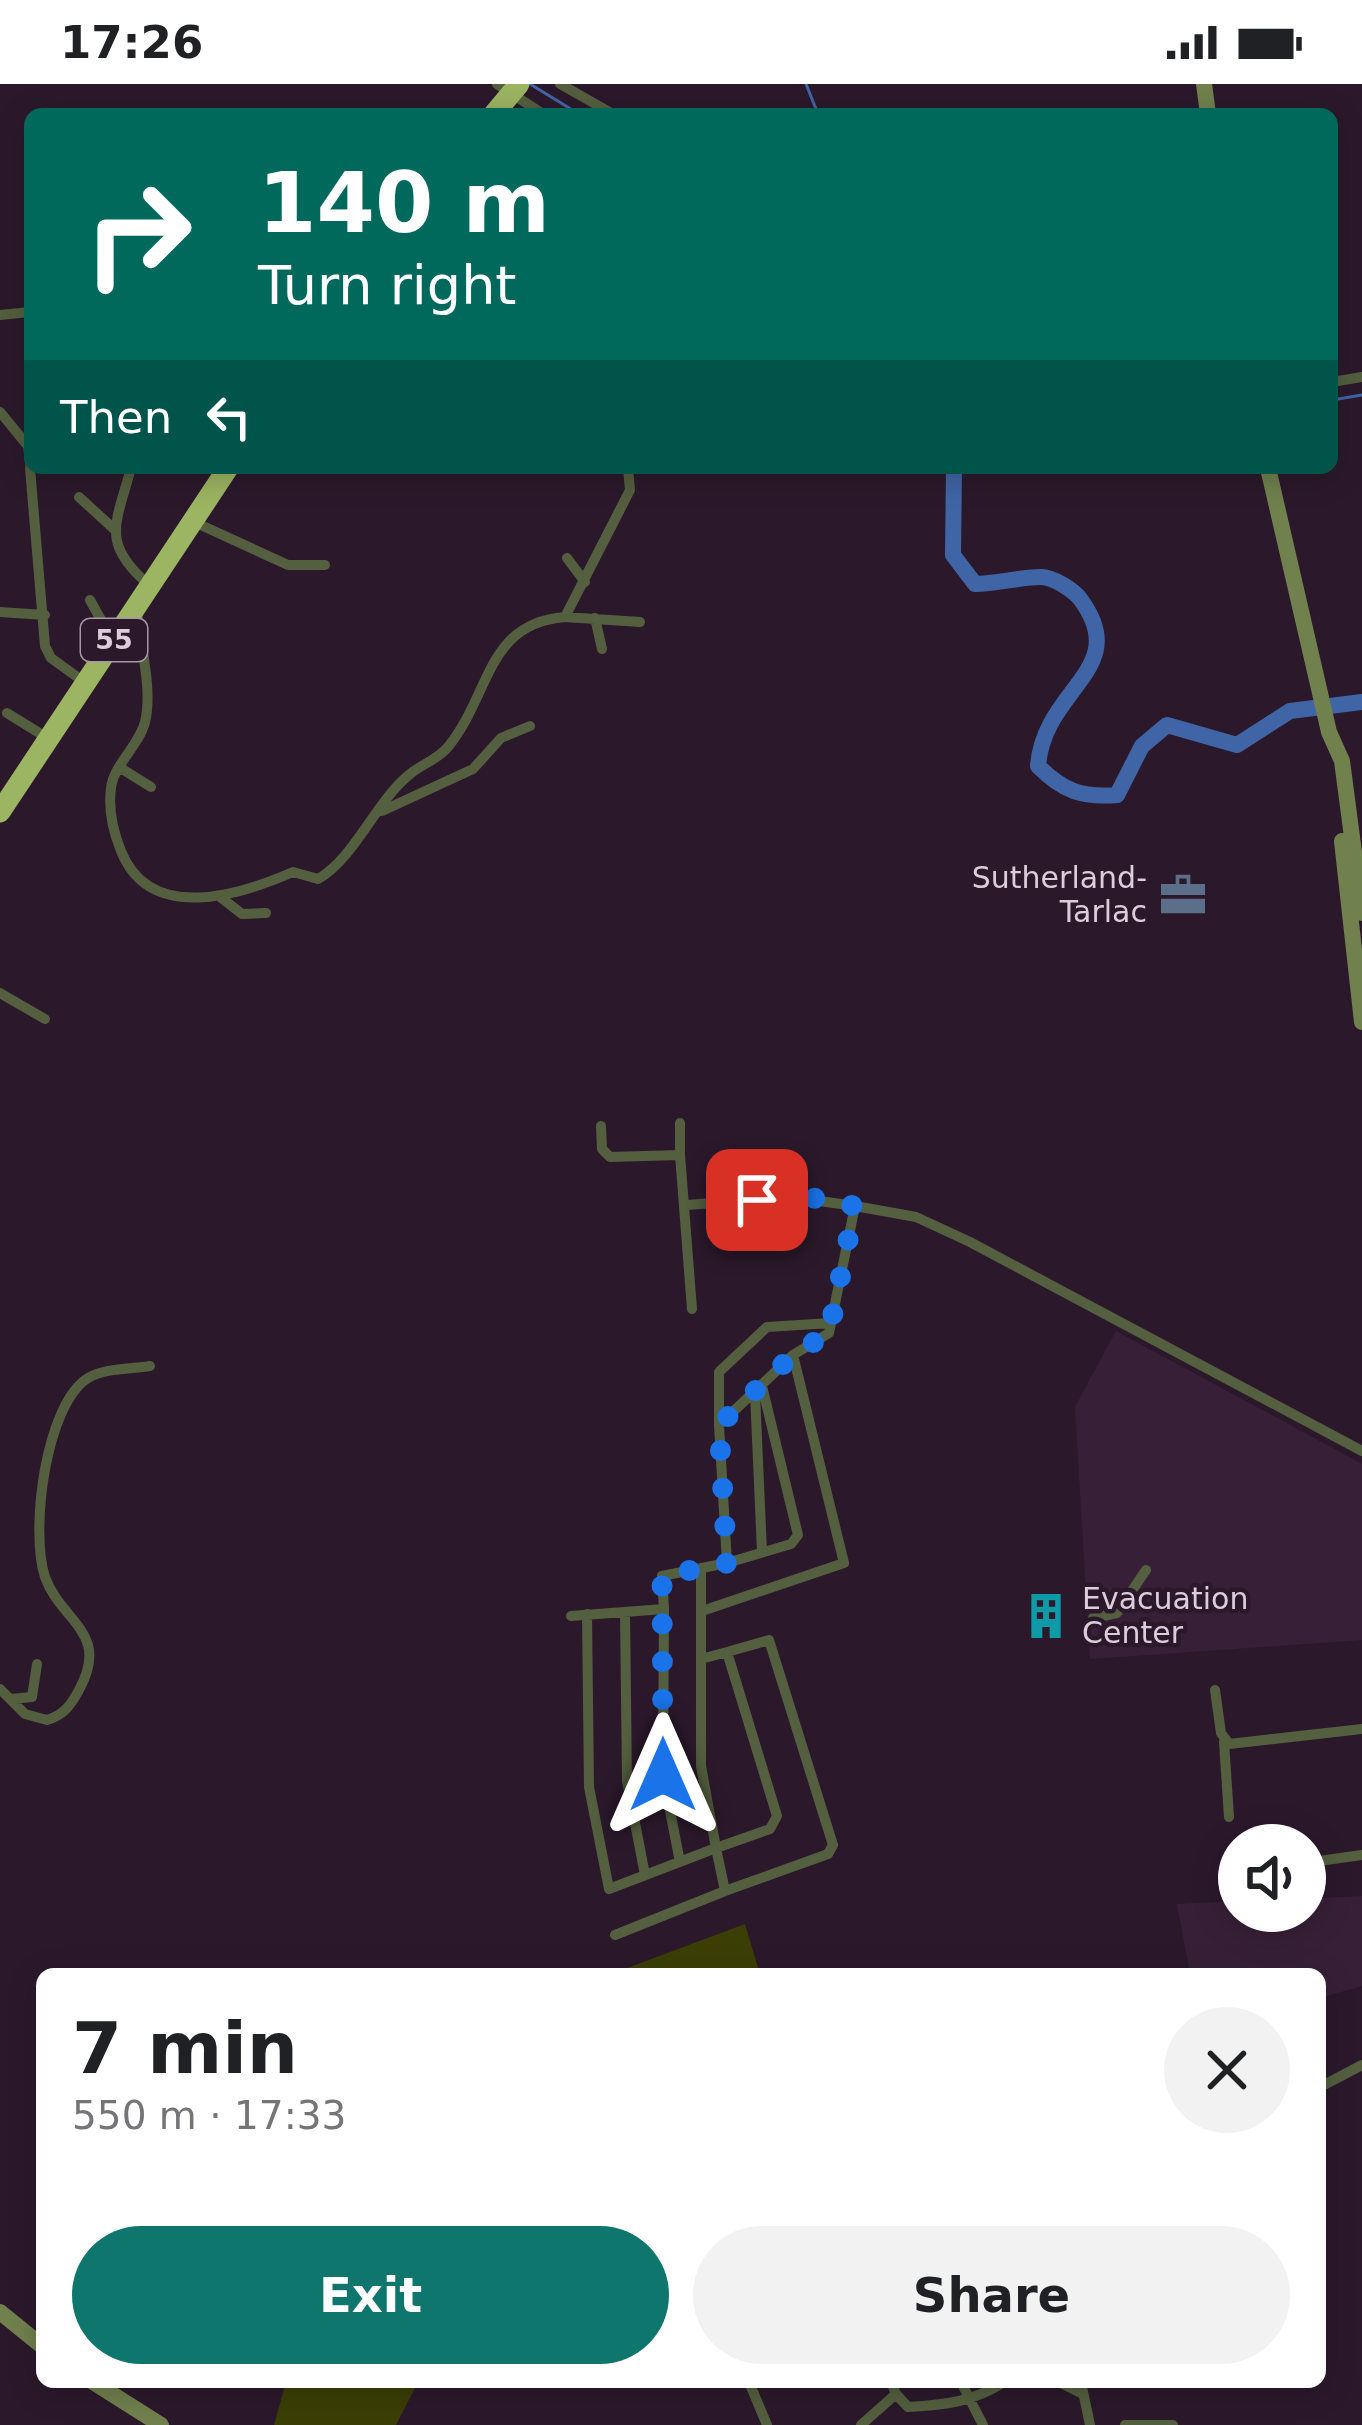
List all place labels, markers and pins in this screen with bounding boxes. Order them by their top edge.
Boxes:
place label: Sutherland- Tarlac [972,860,1147,929]
office icon: Sutherland- Tarlac [1158,870,1208,920]
pin [706,1149,808,1251]
place label: Evacuation Center [1082,1581,1248,1650]
building icon: Evacuation Center [1021,1591,1071,1641]

